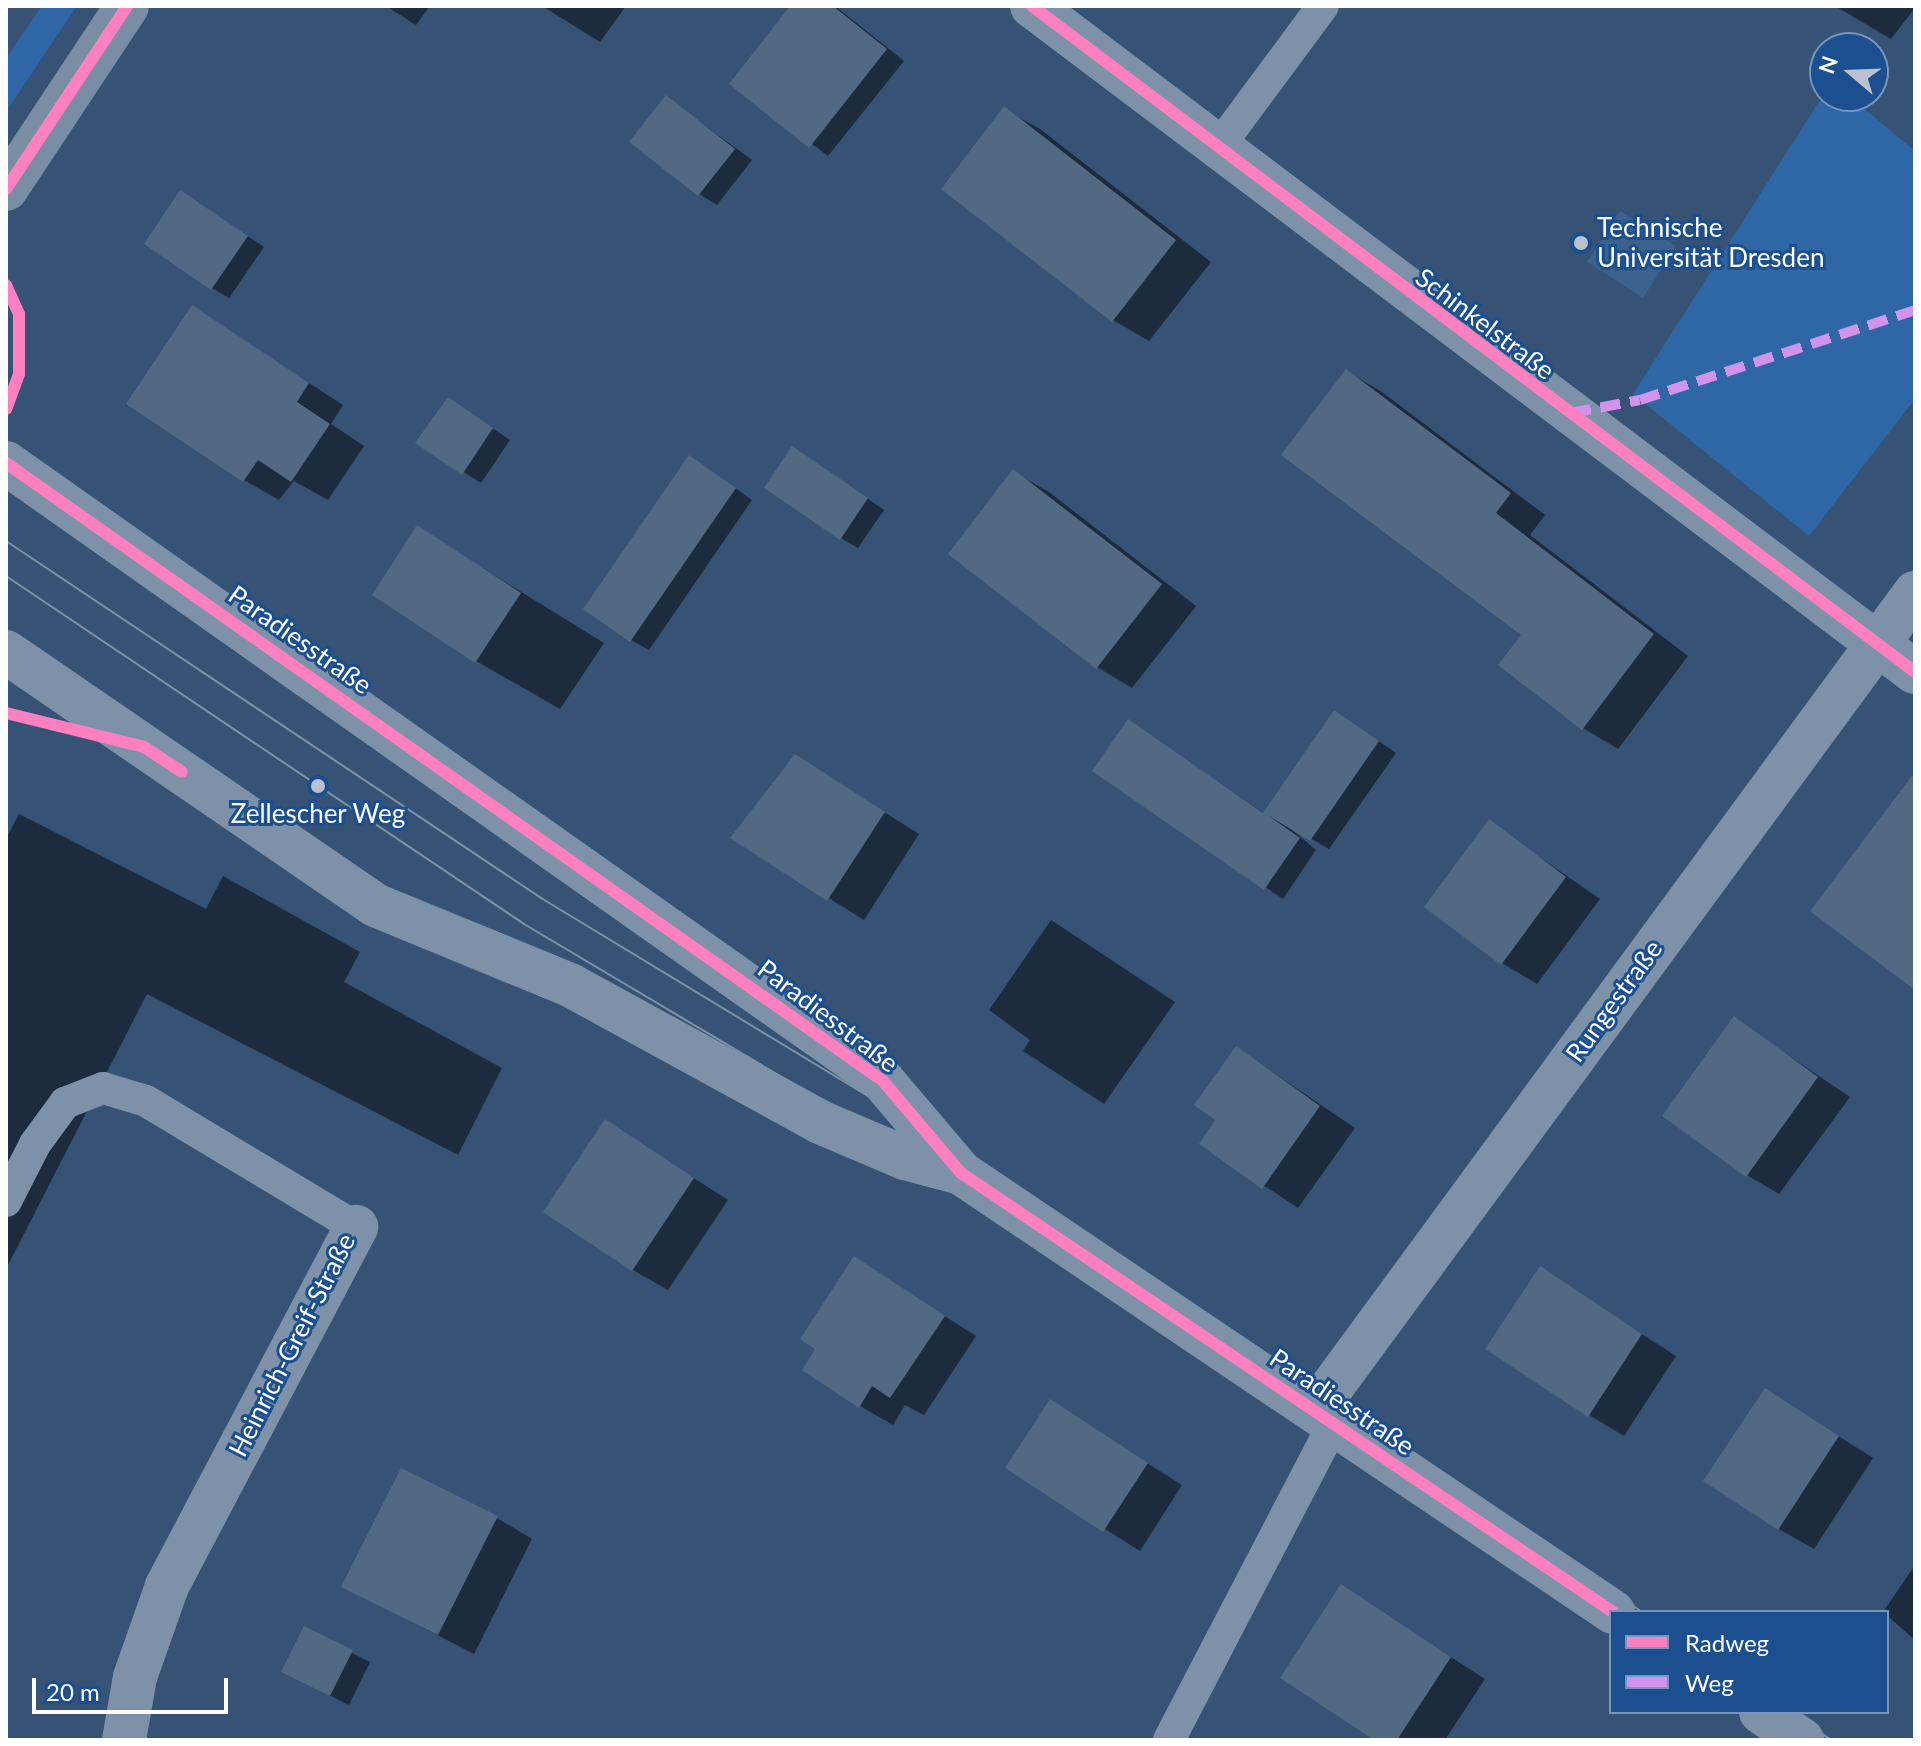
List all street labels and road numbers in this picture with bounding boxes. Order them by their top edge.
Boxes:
street label: Schinkelstraße [1409,262,1561,386]
street label: Paradiesstraße [222,579,378,701]
street label: Rungestraße [1559,934,1669,1068]
street label: Paradiesstraße [752,953,904,1079]
street label: Heinrich-Greif-Straße [222,1228,362,1462]
street label: Paradiesstraße [1264,1342,1420,1462]

